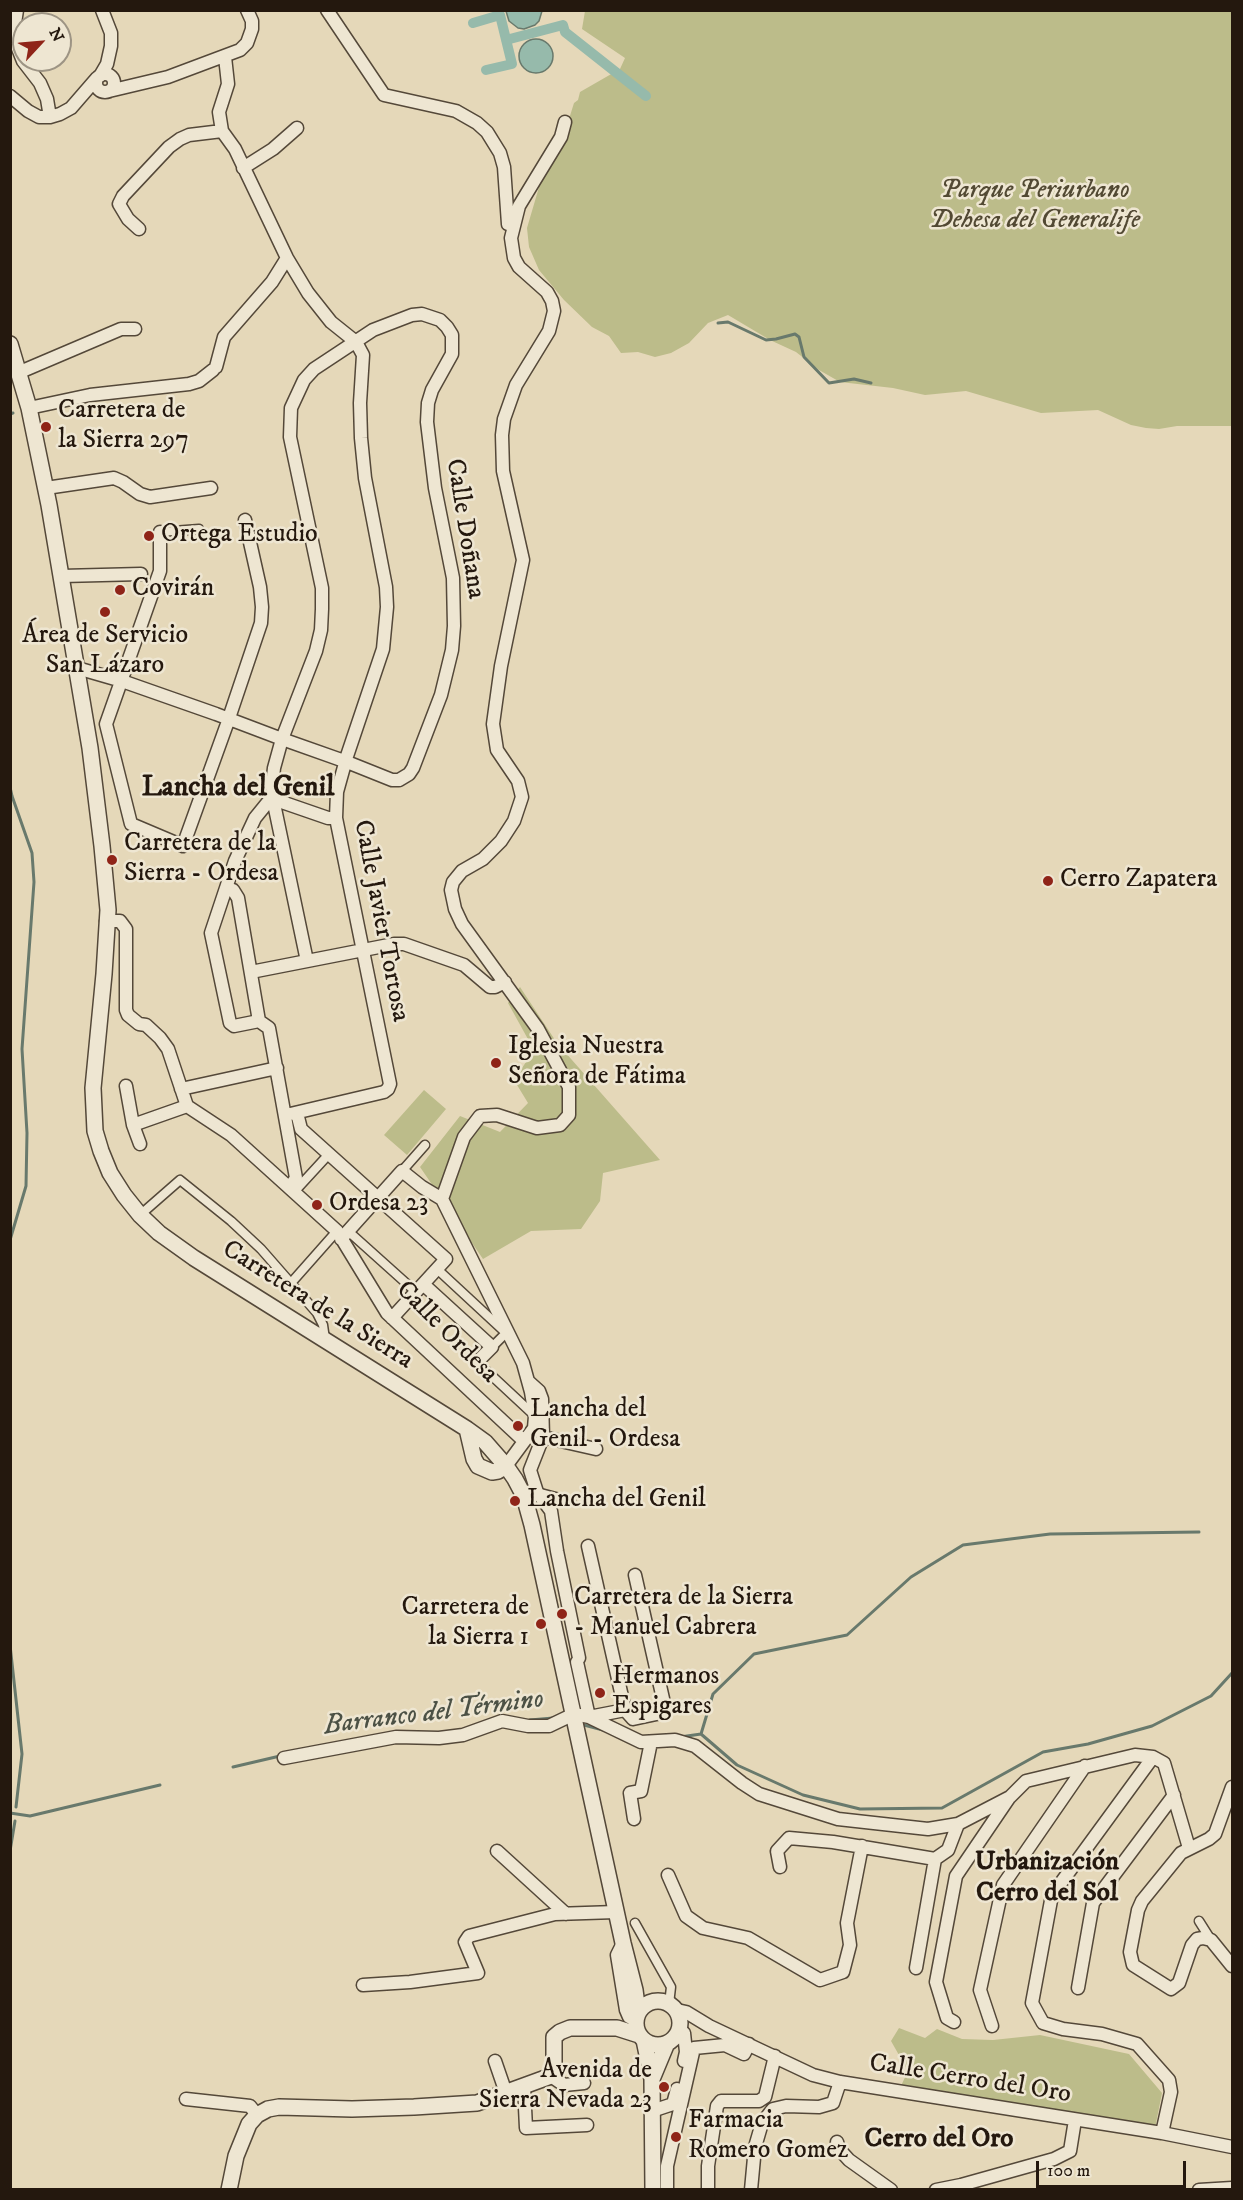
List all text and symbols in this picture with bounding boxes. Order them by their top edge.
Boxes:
north arrow [12,12,72,72]
text: N [45,25,68,45]
park label: Parque Periurbano Dehesa del Generalife [930,176,1140,237]
place label: Carretera de la Sierra 297 [58,396,189,458]
marker: Carretera de la Sierra 297 [39,420,53,434]
street label: Calle Doñana [438,457,490,601]
place label: Ortega Estudio [161,520,318,552]
marker: Ortega Estudio [142,529,156,543]
place label: Covirán [132,574,214,606]
marker: Covirán [113,583,127,597]
marker: Área de Servicio San Lázaro [98,605,112,619]
place label: Área de Servicio San Lázaro [22,621,188,682]
district label: Lancha del Genil [142,772,334,806]
street label: Calle Javier Tortosa [345,817,415,1025]
place label: Carretera de la Sierra - Ordesa [124,829,279,891]
marker: Carretera de la Sierra - Ordesa [105,853,119,867]
place label: Cerro Zapatera [1060,865,1217,897]
marker: Cerro Zapatera [1041,874,1055,888]
place label: Iglesia Nuestra Señora de Fátima [508,1032,686,1094]
marker: Iglesia Nuestra Señora de Fátima [489,1056,503,1070]
place label: Ordesa 23 [329,1189,429,1221]
marker: Ordesa 23 [310,1198,324,1212]
street label: Carretera de la Sierra [216,1235,418,1377]
street label: Calle Ordesa [388,1275,504,1391]
place label: Lancha del Genil - Ordesa [530,1395,680,1456]
marker: Lancha del Genil - Ordesa [511,1419,525,1433]
place label: Lancha del Genil [527,1485,706,1517]
marker: Lancha del Genil [508,1494,522,1508]
place label: Carretera de la Sierra - Manuel Cabrera [574,1583,793,1644]
place label: Carretera de la Sierra 1 [401,1593,529,1654]
marker: Carretera de la Sierra - Manuel Cabrera [555,1607,569,1621]
marker: Carretera de la Sierra 1 [534,1617,548,1631]
place label: Hermanos Espigares [612,1662,719,1724]
water label: Barranco del Término [322,1684,546,1744]
marker: Hermanos Espigares [593,1686,607,1700]
district label: Urbanización Cerro del Sol [975,1847,1119,1910]
street label: Calle Cerro del Oro [867,2049,1073,2111]
place label: Avenida de Sierra Nevada 23 [479,2056,652,2118]
marker: Avenida de Sierra Nevada 23 [657,2080,671,2094]
place label: Farmacia Romero Gomez [688,2106,848,2168]
district label: Cerro del Oro [864,2124,1014,2156]
marker: Farmacia Romero Gomez [669,2130,683,2144]
scale bar [1039,2149,1189,2187]
text: 100 m [1047,2160,1090,2182]

